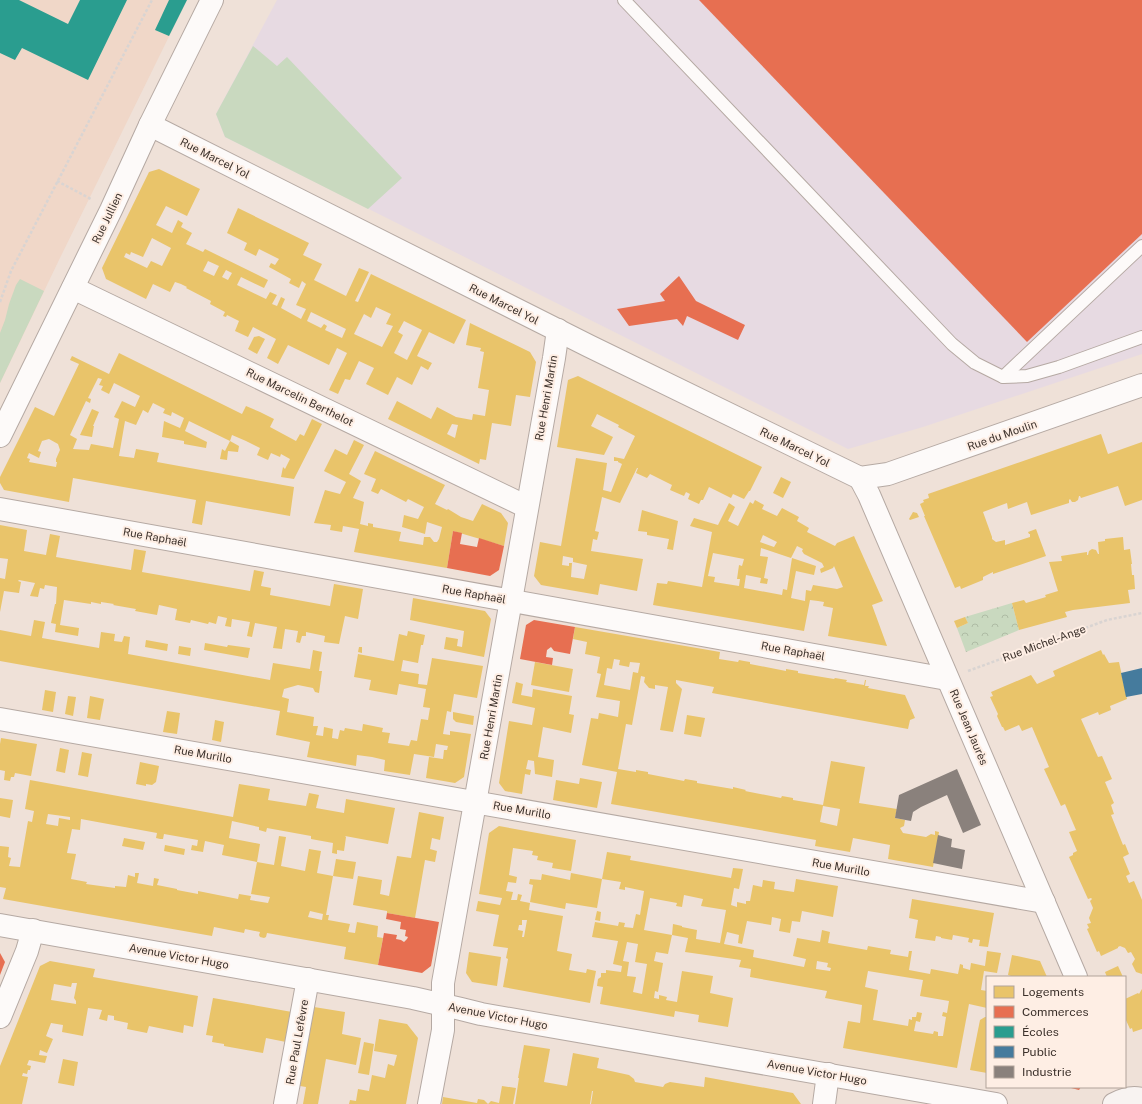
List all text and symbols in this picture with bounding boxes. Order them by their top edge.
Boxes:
street label: Rue Marcel Yol [178,135,252,181]
street label: Rue Jullien [90,191,124,245]
street label: Rue Marcel Yol [467,281,541,327]
street label: Rue Henri Martin [533,354,559,442]
street label: Rue Marcelin Berthelot [244,366,356,428]
street label: Rue du Moulin [966,417,1038,453]
street label: Rue Marcel Yol [758,425,832,469]
street label: Rue Raphaël [122,525,188,549]
street label: Rue Raphaël [441,582,507,606]
street label: Rue Michel-Ange [1001,622,1087,664]
street label: Rue Raphaël [760,639,826,663]
street label: Rue Henri Martin [478,673,504,761]
street label: Rue Jean Jaurès [948,687,990,767]
street label: Rue Murillo [173,743,233,765]
street label: Rue Murillo [492,799,552,821]
street label: Rue Murillo [811,856,871,878]
street label: Avenue Victor Hugo [128,941,230,971]
legend [986,976,1126,1088]
text: Logements [1022,985,1084,999]
street label: Rue Paul Lefèvre [284,998,310,1086]
street label: Avenue Victor Hugo [447,1000,549,1032]
text: Commerces [1022,1005,1089,1019]
text: Écoles [1022,1025,1059,1039]
text: Public [1022,1045,1057,1059]
street label: Avenue Victor Hugo [766,1057,868,1087]
text: Industrie [1022,1065,1072,1079]

